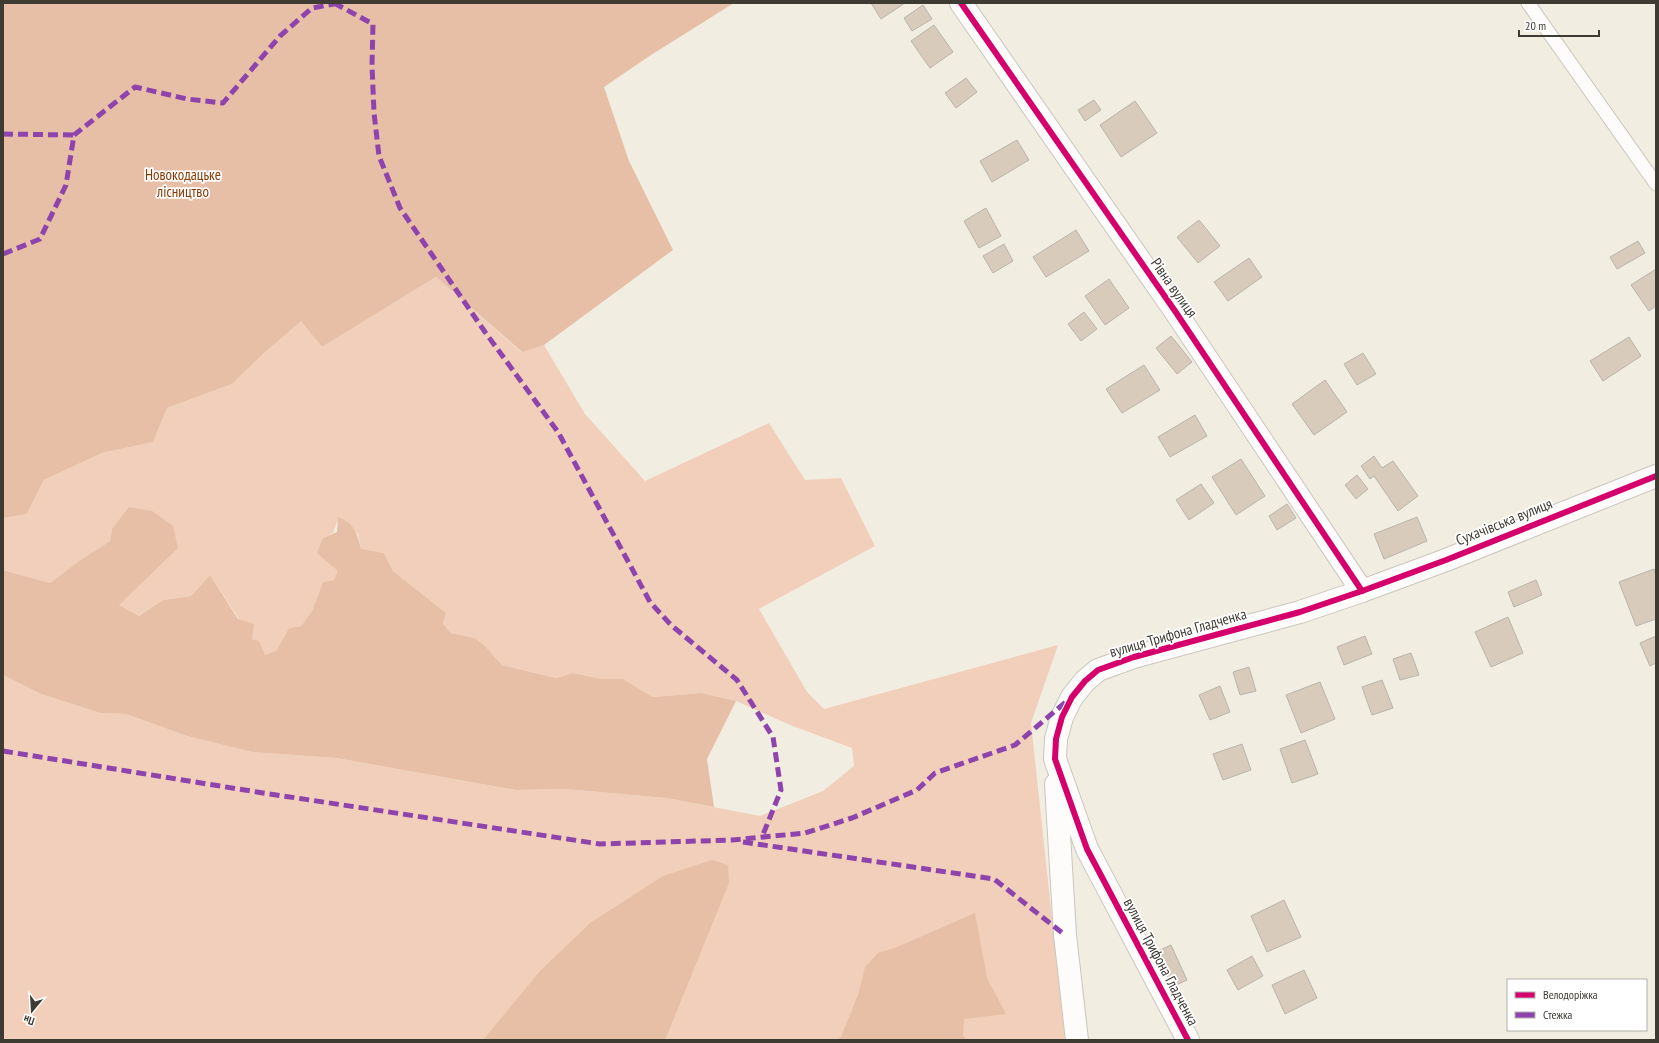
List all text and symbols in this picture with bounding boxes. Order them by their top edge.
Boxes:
scale bar [1519,12,1599,38]
text: 20 m [1525,18,1546,33]
park label: Новокодацьке лісництво [145,165,221,201]
street label: Рівна вулиця [1147,254,1202,321]
street label: Сухачівська вулиця [1453,493,1555,550]
street label: вулиця Трифона Гладченка [1107,604,1249,661]
street label: вулиця Трифона Гладченка [1120,895,1203,1029]
legend [1507,979,1647,1031]
text: Велодоріжка [1543,987,1598,1002]
north arrow [12,991,52,1031]
text: Стежка [1543,1007,1573,1022]
text: Пн [22,1012,36,1029]

